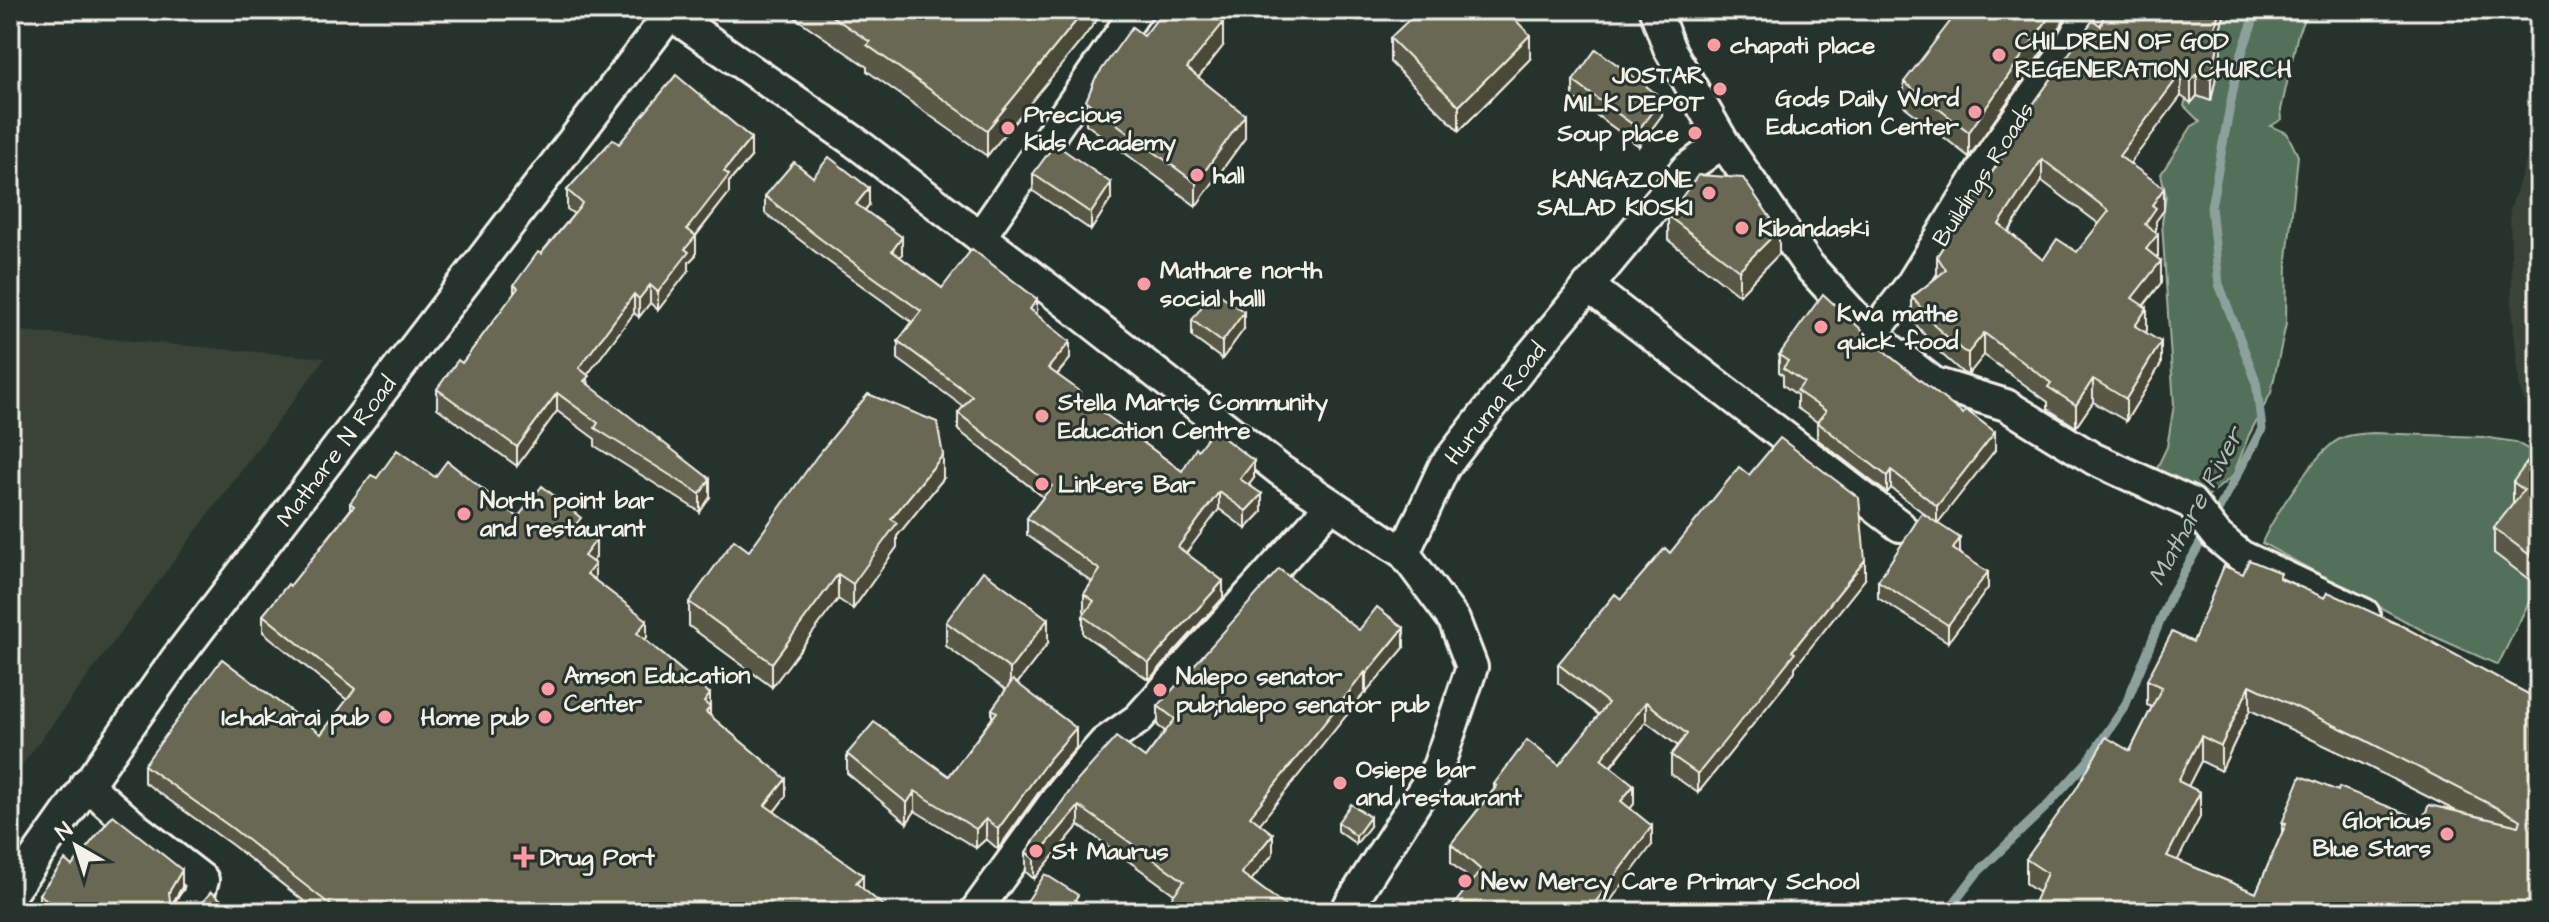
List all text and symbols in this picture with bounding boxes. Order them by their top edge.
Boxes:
place label: CHILDREN OF GOD REGENERATION CHURCH [2015,25,2292,87]
place label: chapati place [1730,29,1875,63]
marker: chapati place [1705,36,1723,54]
marker: CHILDREN OF GOD REGENERATION CHURCH [1990,46,2008,64]
place label: JOSTAR MILK DEPOT [1564,59,1705,121]
marker: JOSTAR MILK DEPOT [1711,80,1729,98]
place label: Gods Daily Word Education Center [1767,82,1960,144]
street label: Buildings Roads [1924,96,2044,254]
place label: Precious Kids Academy [1024,98,1177,162]
marker: Gods Daily Word Education Center [1966,103,1984,121]
place label: Soup place [1556,117,1679,151]
marker: Precious Kids Academy [999,119,1017,137]
marker: Soup place [1686,124,1704,142]
place label: hall [1213,159,1245,193]
place label: KANGAZONE SALAD KIOSKI [1536,163,1694,225]
marker: hall [1188,166,1206,184]
marker: KANGAZONE SALAD KIOSKI [1700,184,1718,202]
place label: Kibandaski [1758,212,1869,246]
marker: Kibandaski [1733,219,1751,237]
place label: Mathare north social halll [1160,254,1323,316]
marker: Mathare north social halll [1135,275,1153,293]
place label: Kwa mathe quick food [1837,297,1959,359]
marker: Kwa mathe quick food [1812,318,1830,336]
street label: Huruma Road [1437,335,1555,472]
street label: Mathare N Road [269,369,405,534]
place label: Stella Marris Community Education Centre [1057,386,1329,448]
marker: Stella Marris Community Education Centre [1033,407,1051,425]
water label: Mathare River [2139,419,2254,592]
place label: Linkers Bar [1058,468,1196,502]
marker: Linkers Bar [1033,475,1051,493]
place label: North point bar and restaurant [479,484,654,546]
marker: North point bar and restaurant [455,505,473,523]
place label: Amson Education Center [564,659,750,721]
place label: Nalepo senator pub;nalepo senator pub [1176,660,1430,722]
marker: Amson Education Center [539,680,557,698]
marker: Nalepo senator pub;nalepo senator pub [1151,681,1169,699]
place label: Ichakarai pub [221,701,370,735]
place label: Home pub [421,701,530,735]
marker: Ichakarai pub [376,708,394,726]
marker: Home pub [536,708,554,726]
place label: Osiepe bar and restaurant [1355,753,1522,815]
marker: Osiepe bar and restaurant [1331,774,1349,792]
place label: Glorious Blue Stars [2313,804,2431,866]
north arrow [36,806,116,886]
text: N [49,815,80,848]
marker: Glorious Blue Stars [2438,825,2456,843]
place label: St Maurus [1051,835,1168,869]
place label: Drug Port [540,841,655,876]
marker: St Maurus [1027,842,1045,860]
marker: Drug Port [515,848,533,866]
place label: New Mercy Care Primary School [1481,865,1860,901]
marker: New Mercy Care Primary School [1456,872,1474,890]

